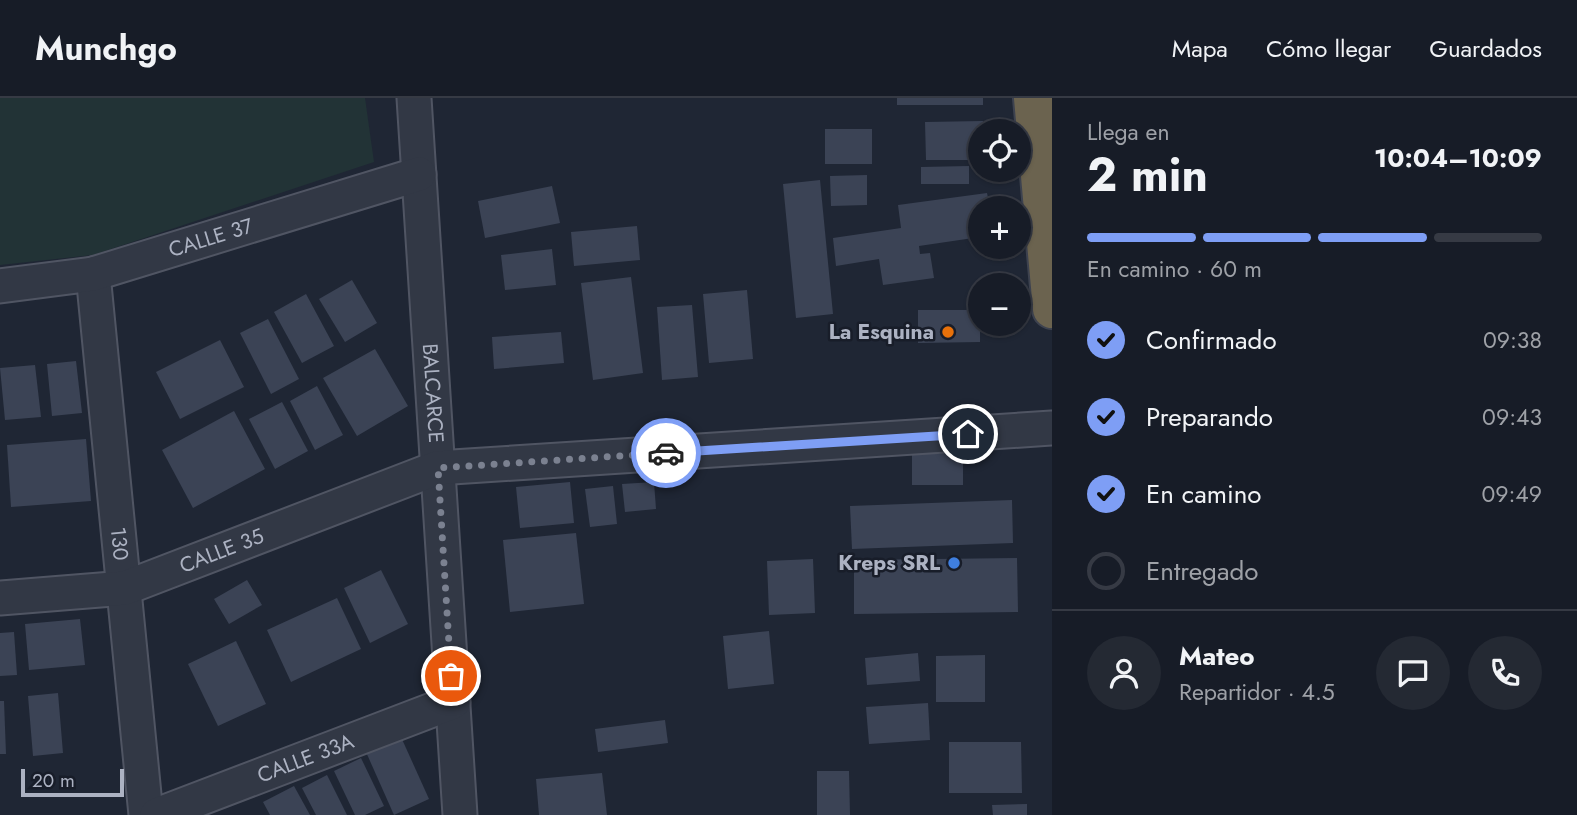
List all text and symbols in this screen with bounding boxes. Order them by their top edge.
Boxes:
text: Munchgo [35,25,177,72]
text: Mapa [1172,31,1228,66]
text: Cómo llegar [1266,31,1391,66]
text: Guardados [1429,31,1542,66]
text: Llega en [1087,115,1169,149]
map controls [968,119,1031,336]
button: locate [968,119,1031,182]
text: 10:04–10:09 [1374,139,1542,177]
text: 2 min [1087,142,1208,208]
button: + [968,196,1031,259]
street label: CALLE 37 [165,211,257,265]
text: En camino · 60 m [1087,252,1262,286]
button: − [968,273,1031,336]
place label: La Esquina [829,317,934,347]
icon: check [1087,321,1125,359]
text: Confirmado [1146,321,1277,359]
text: 09:38 [1483,323,1542,357]
marker: La Esquina [940,324,956,340]
street label: BALCARCE [415,343,451,444]
icon: check [1087,398,1125,436]
text: Preparando [1146,398,1273,436]
text: 09:43 [1482,400,1542,434]
pin [938,404,998,464]
icon: home [949,415,987,453]
courier [631,418,701,488]
icon: car [647,434,685,472]
icon: check [1087,475,1125,513]
text: En camino [1146,475,1262,513]
text: 09:49 [1481,477,1542,511]
street label: CALLE 35 [175,521,268,581]
street label: 130 [103,526,136,562]
place label: Kreps SRL [838,548,940,578]
text: Entregado [1146,552,1258,590]
marker: Kreps SRL [946,555,962,571]
button: person [1087,636,1161,710]
button: chat [1376,636,1450,710]
button: phone [1468,636,1542,710]
text: Mateo [1179,637,1255,675]
pin [421,646,481,706]
icon: bag [432,657,470,695]
text: Repartidor · 4.5 [1179,675,1335,709]
street label: CALLE 33A [253,726,358,790]
scale bar [21,766,124,798]
text: 20 m [32,767,75,794]

